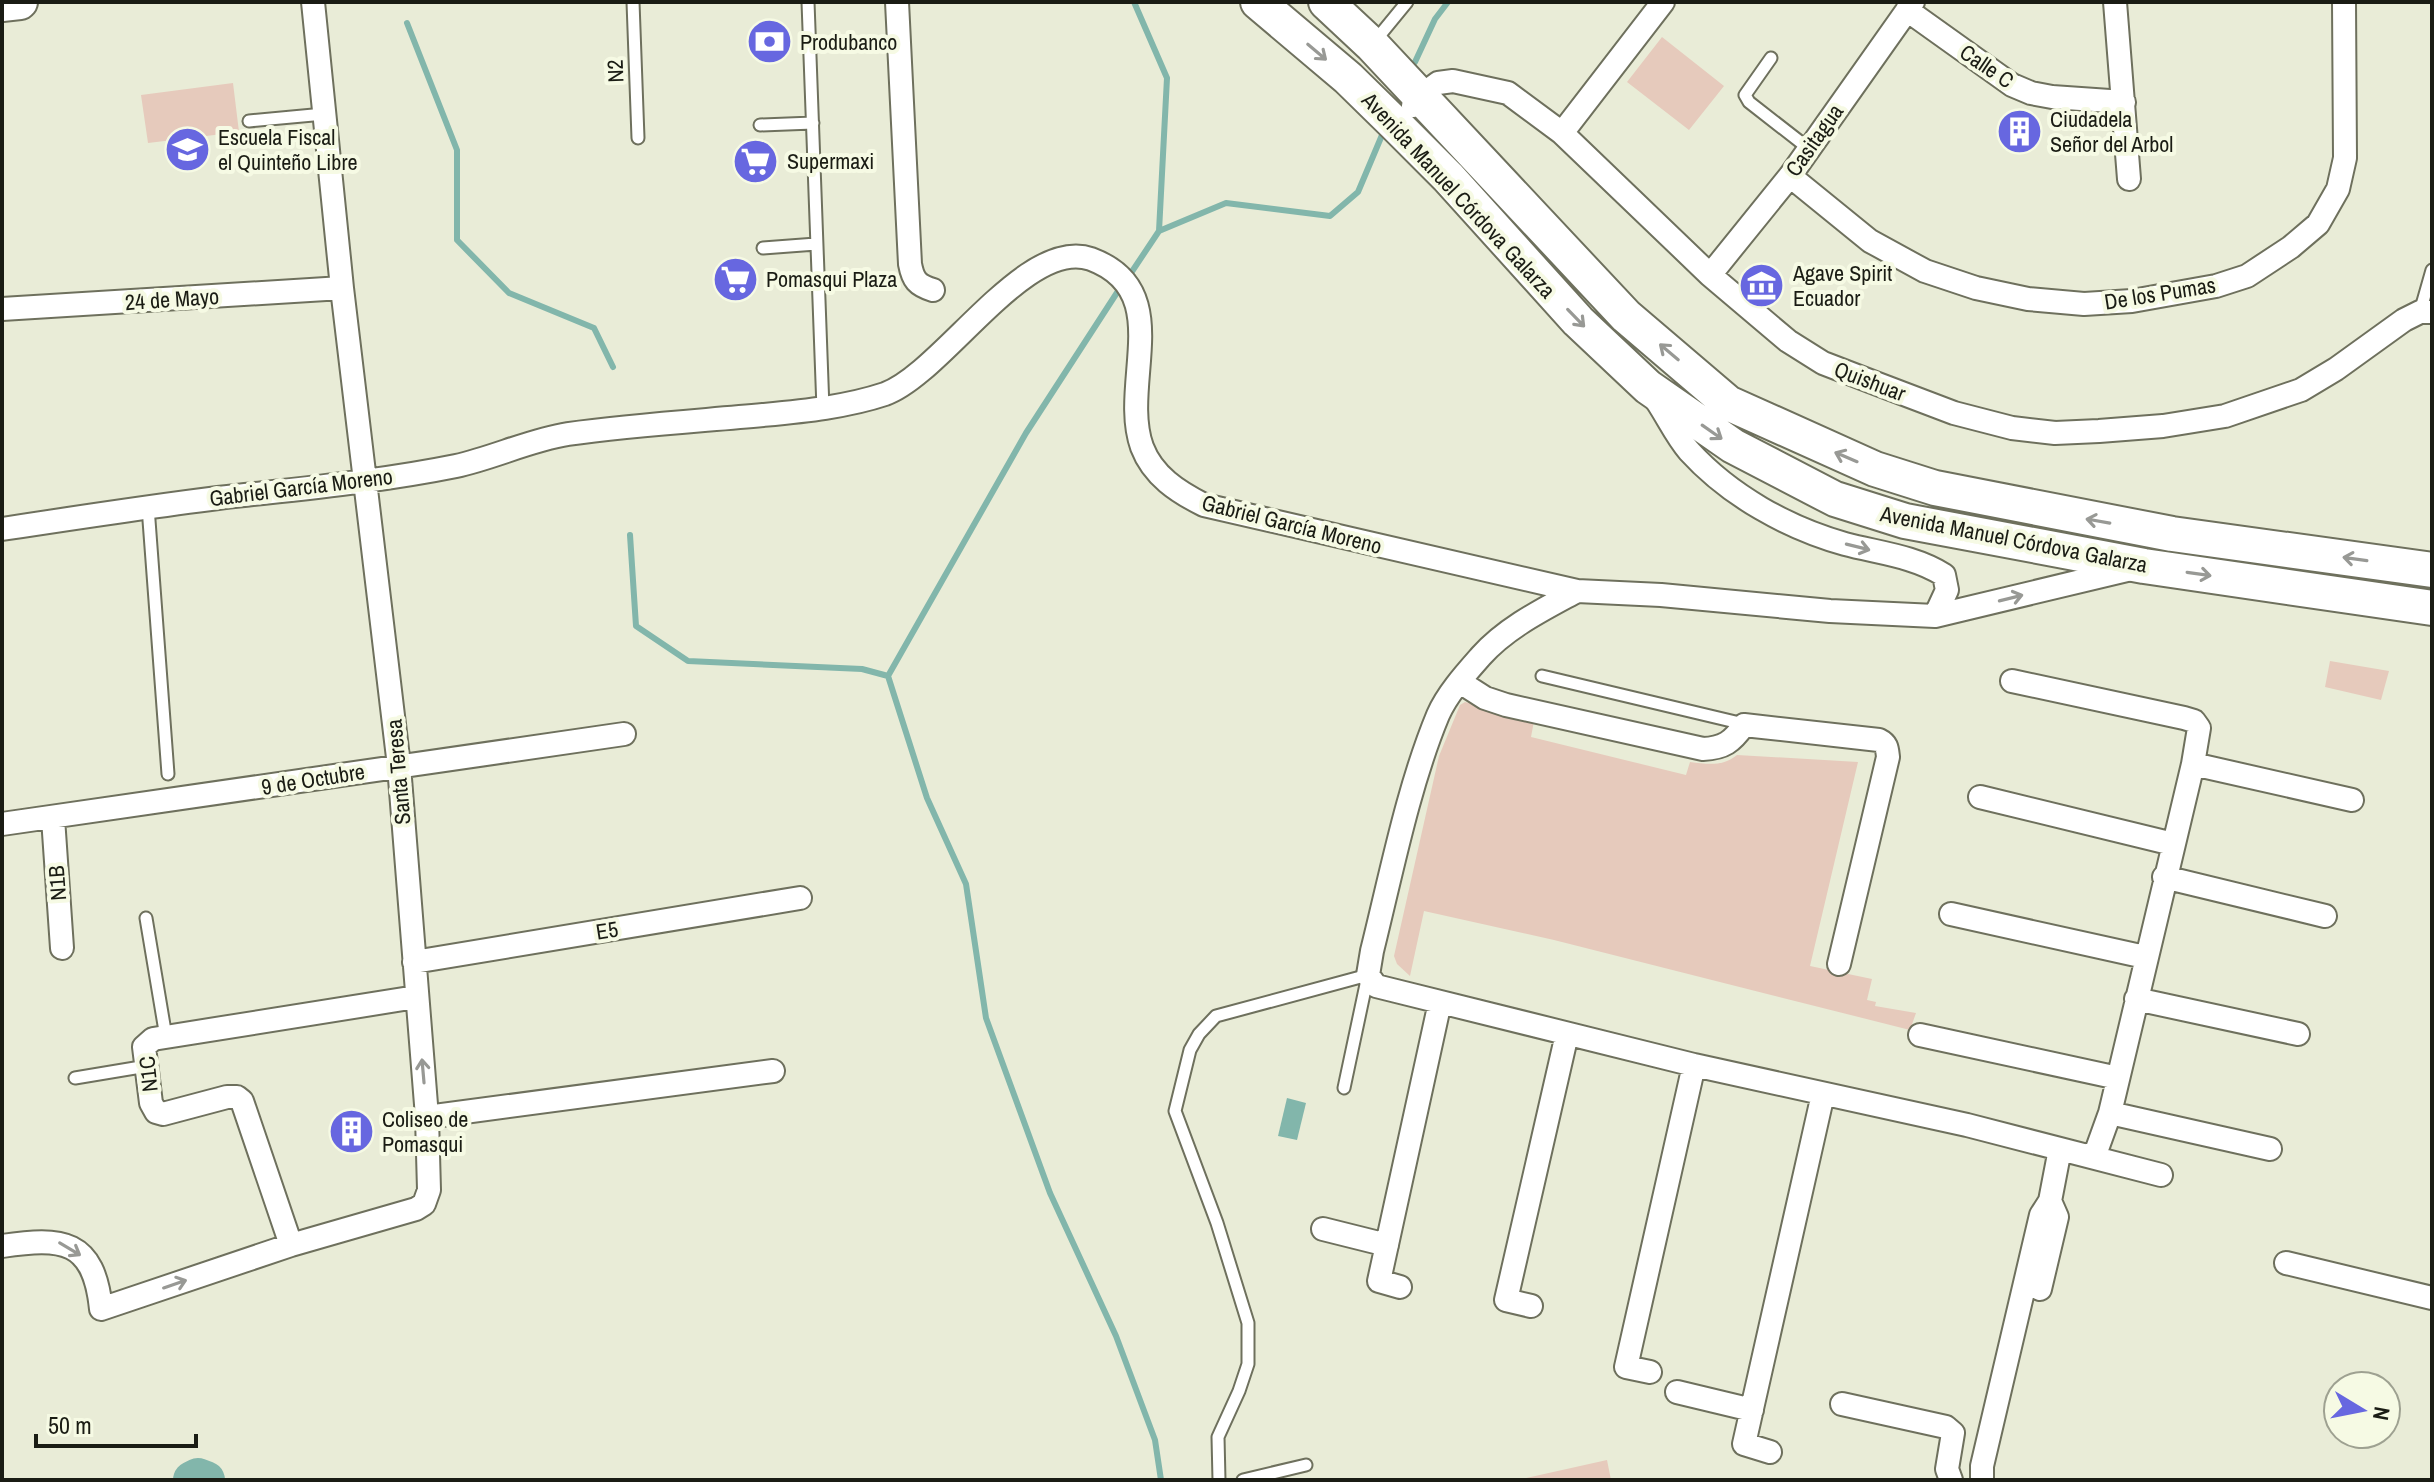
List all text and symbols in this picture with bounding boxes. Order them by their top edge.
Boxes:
bank icon: Produbanco [745,18,793,66]
place label: Produbanco [800,27,897,57]
street label: Calle C [1954,37,2020,95]
one-way arrow [1307,43,1327,61]
street label: N2 [600,59,630,83]
street label: Avenida Manuel Córdova Galarza [1355,85,1563,304]
street label: Casitagua [1778,98,1850,182]
place label: Ciudadela Señor del Arbol [2050,104,2173,159]
building icon: Ciudadela Señor del Arbol [1995,108,2043,156]
place label: Escuela Fiscal el Quinteño Libre [218,122,357,177]
school or university icon: Escuela Fiscal el Quinteño Libre [163,126,211,174]
supermarket icon: Supermaxi [732,137,780,185]
place label: Supermaxi [787,146,874,176]
supermarket icon: Pomasqui Plaza [711,255,759,303]
place label: Agave Spirit Ecuador [1792,258,1892,313]
museum icon: Agave Spirit Ecuador [1738,262,1786,310]
place label: Pomasqui Plaza [766,264,897,294]
street label: De los Pumas [2102,269,2218,317]
street label: 24 de Mayo [124,281,220,317]
one-way arrow [1566,307,1584,327]
one-way arrow [1659,343,1679,361]
street label: Quishuar [1830,354,1910,408]
one-way arrow [1701,423,1722,440]
one-way arrow [1834,449,1859,464]
street label: Gabriel García Moreno [208,461,394,513]
street label: Gabriel García Moreno [1199,487,1385,561]
street label: Avenida Manuel Córdova Galarza [1877,498,2150,580]
one-way arrow [2085,512,2111,527]
one-way arrow [1845,541,1871,556]
one-way arrow [2342,552,2369,567]
one-way arrow [2185,567,2211,582]
one-way arrow [1997,590,2023,605]
street label: Santa Teresa [378,718,418,826]
street label: 9 de Octubre [259,756,367,802]
street label: N1B [41,864,73,902]
street label: E5 [594,913,620,947]
street label: N1C [131,1054,165,1094]
one-way arrow [415,1058,430,1085]
place label: Coliseo de Pomasqui [382,1104,468,1159]
building icon: Coliseo de Pomasqui [327,1108,375,1156]
one-way arrow [59,1241,81,1257]
one-way arrow [162,1275,187,1290]
north arrow [2322,1370,2402,1450]
scale bar [36,1398,196,1448]
text: N [2366,1404,2398,1422]
text: 50 m [48,1409,92,1441]

